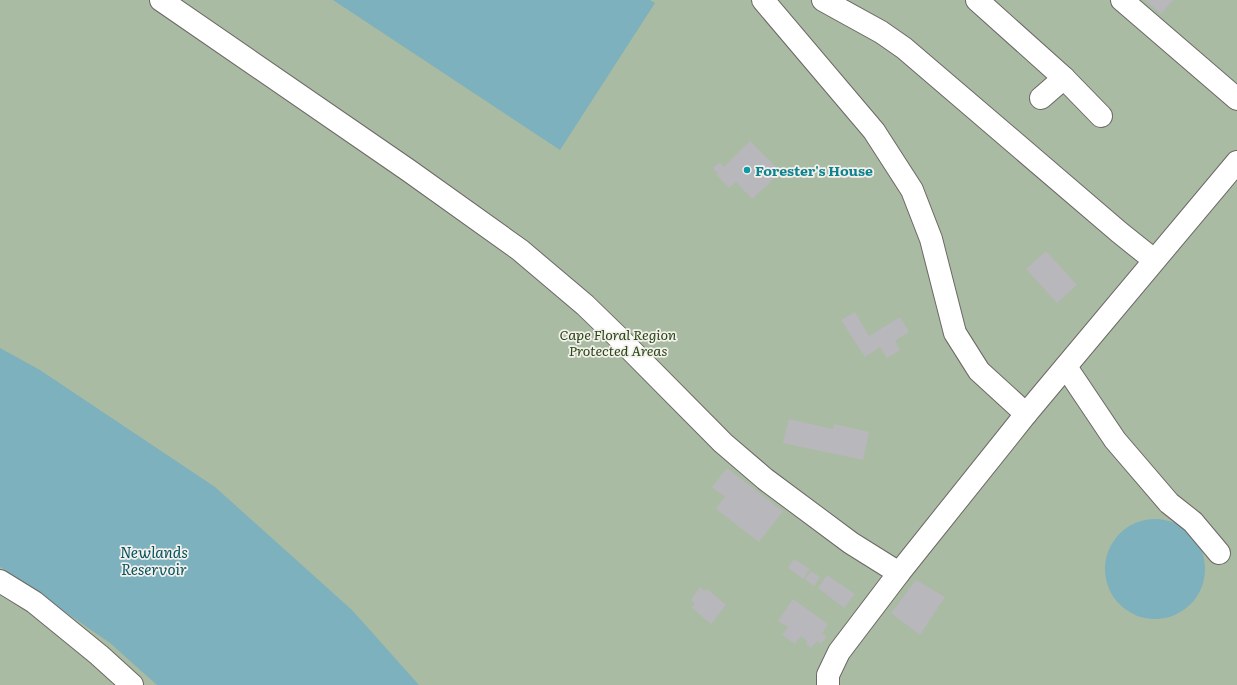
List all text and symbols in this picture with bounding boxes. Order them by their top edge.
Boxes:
place label: Forester's House [755,160,873,180]
marker: Forester's House [742,165,752,175]
park label: Cape Floral Region Protected Areas [560,324,677,360]
water label: Newlands Reservoir [120,540,188,580]

